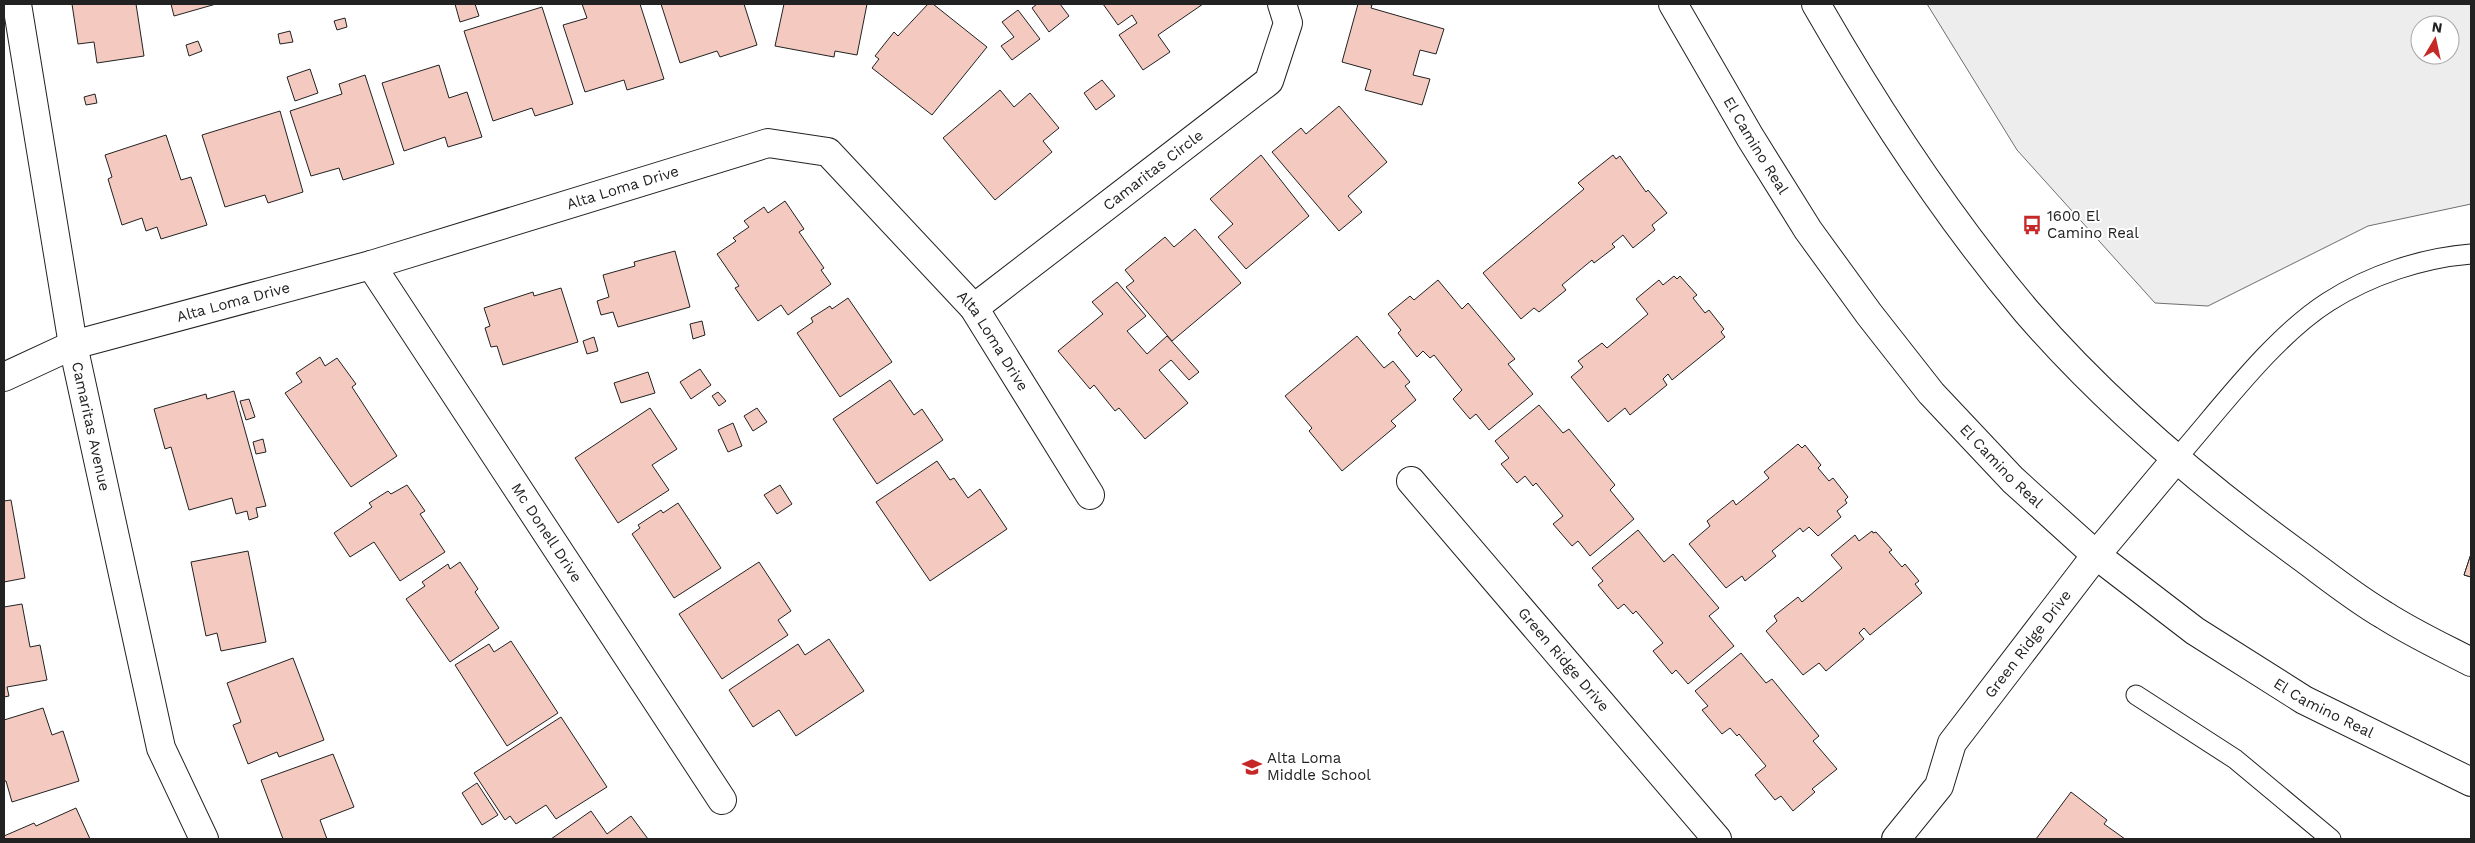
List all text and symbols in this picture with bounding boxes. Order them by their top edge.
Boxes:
north arrow [2410,15,2460,65]
text: N [2431,18,2443,36]
street label: El Camino Real [1720,93,1793,198]
street label: Camaritas Circle [1100,126,1207,214]
street label: Alta Loma Drive [564,162,681,213]
place label: 1600 El Camino Real [2047,207,2139,242]
bus stop icon: 1600 El Camino Real [2021,214,2043,236]
street label: Alta Loma Drive [175,278,292,326]
street label: Alta Loma Drive [953,287,1032,394]
street label: Camaritas Avenue [68,360,114,493]
street label: El Camino Real [1956,420,2047,512]
street label: Mc Donell Drive [507,479,586,586]
street label: Green Ridge Drive [1981,586,2075,701]
street label: Green Ridge Drive [1514,604,1613,715]
street label: El Camino Real [2270,674,2377,742]
place label: Alta Loma Middle School [1267,749,1371,784]
school or university icon: Alta Loma Middle School [1241,756,1263,778]

